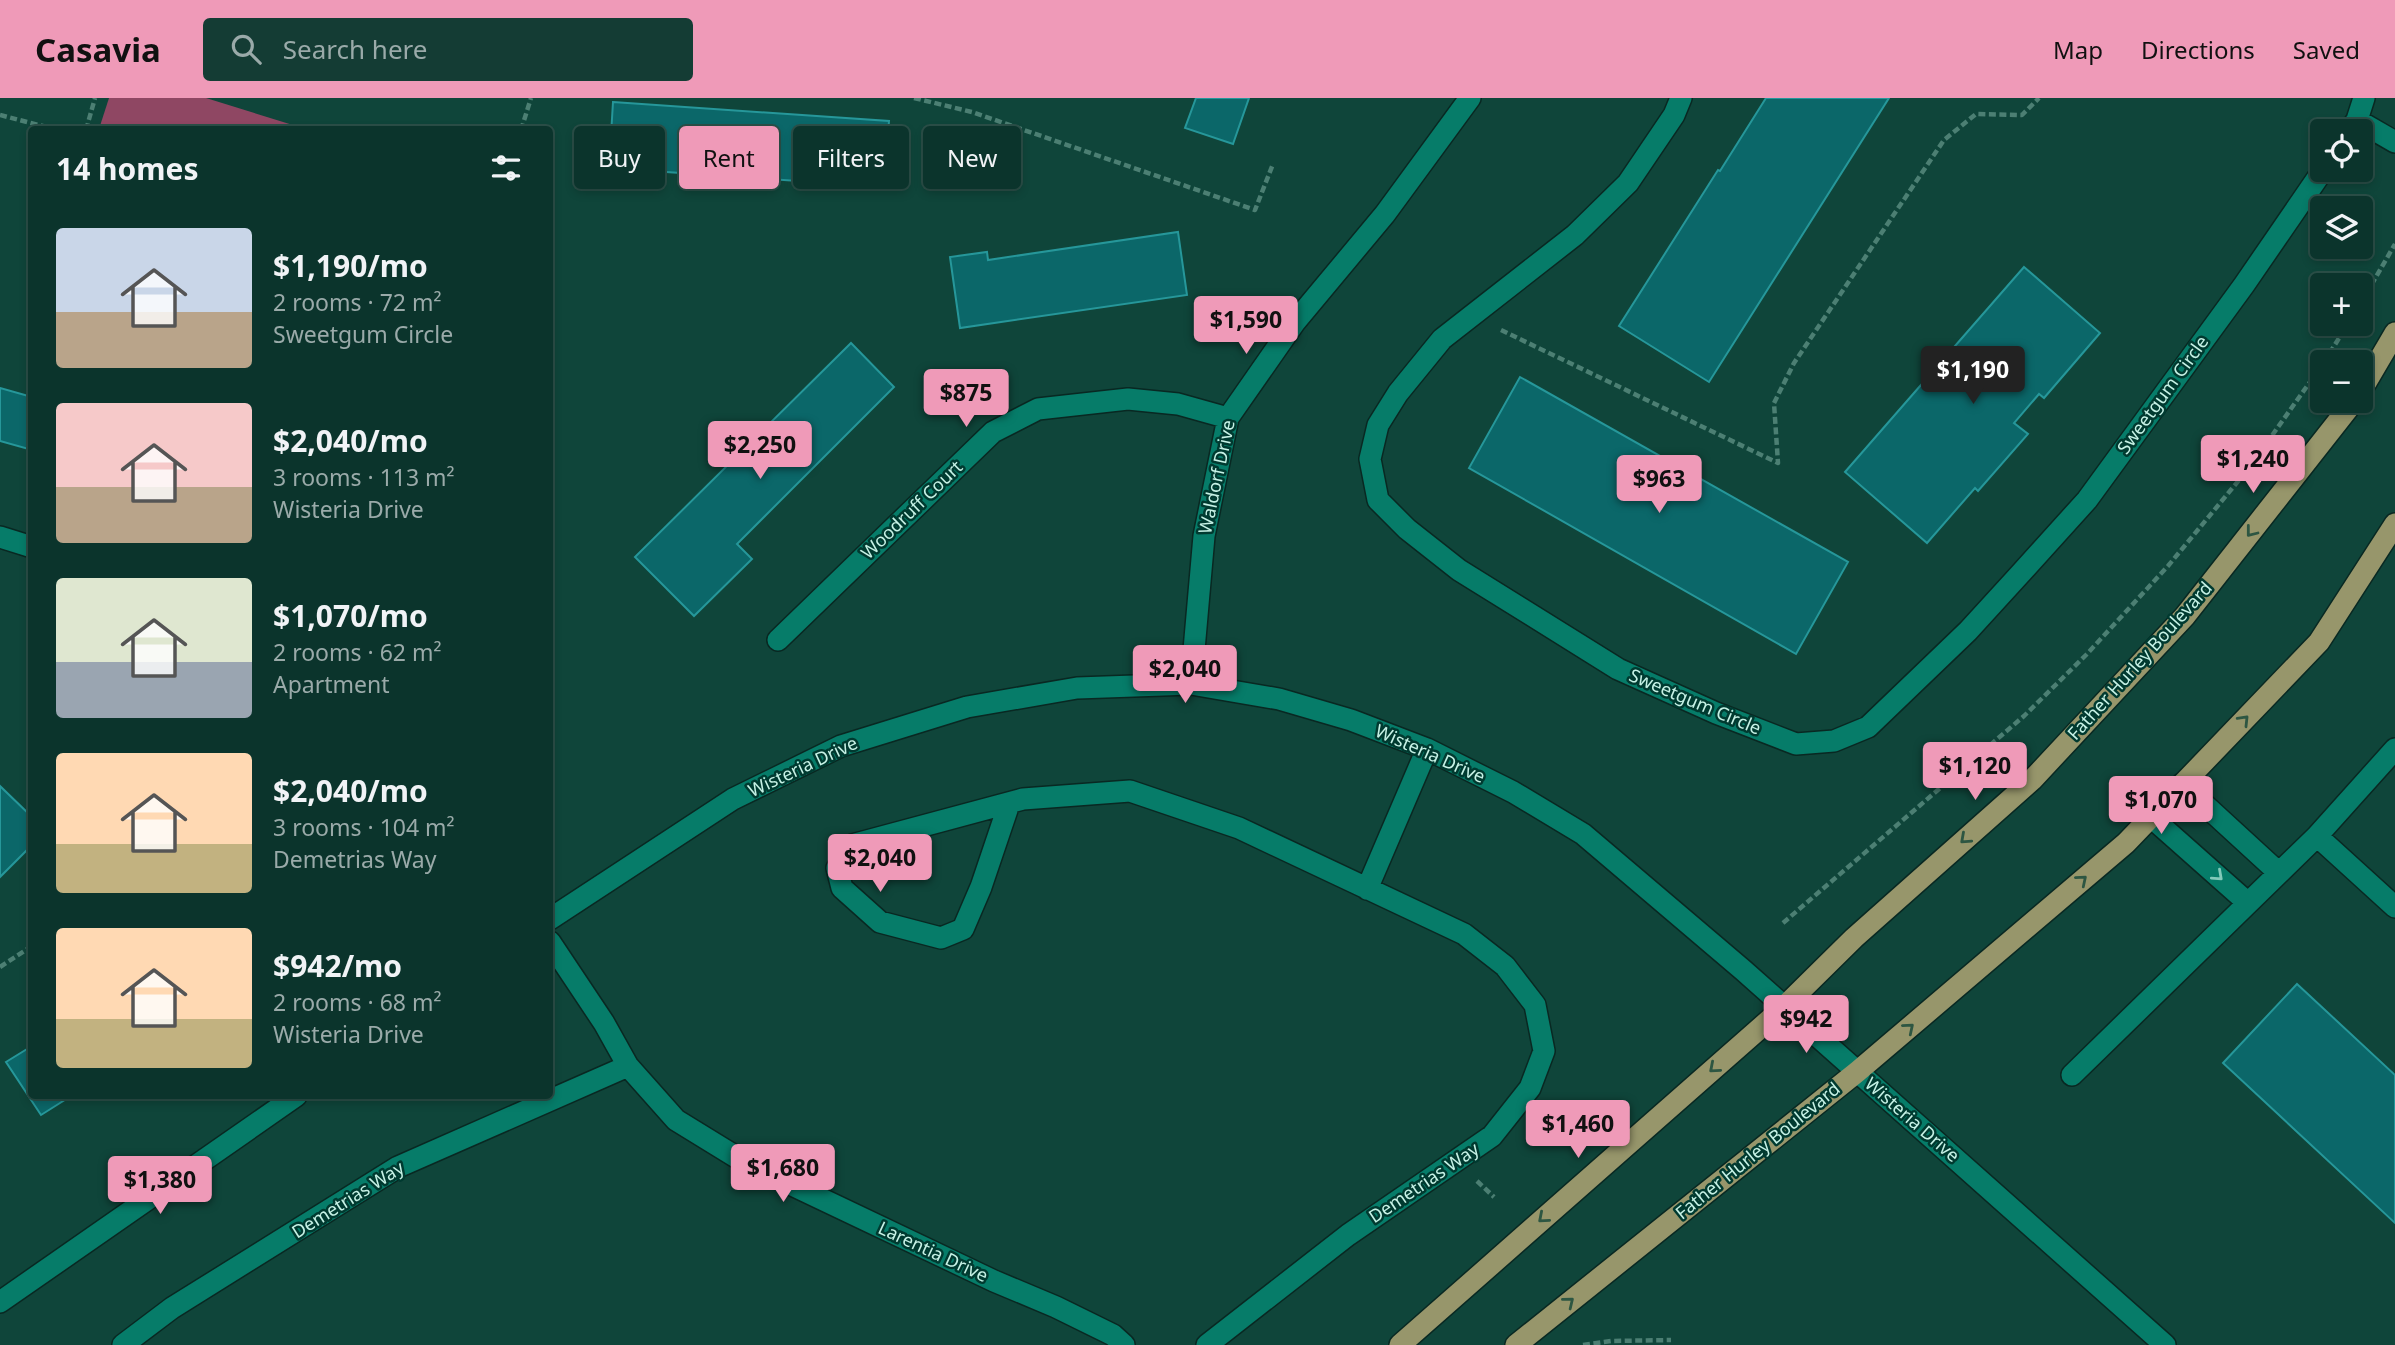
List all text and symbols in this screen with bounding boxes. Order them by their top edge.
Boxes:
search box [203,18,693,81]
text: Casavia [35,27,161,72]
icon: search [227,30,265,68]
text: Search here [283,31,427,67]
text: Map [2053,33,2103,66]
text: Directions [2141,33,2255,66]
text: Saved [2293,33,2360,66]
map controls [2310,119,2373,413]
button: locate [2310,119,2373,182]
chip: Buy [574,126,665,189]
chip: Rent [679,126,779,189]
chip: Filters [793,126,909,189]
chip: New [923,126,1021,189]
text: 14 homes [56,148,199,189]
icon: filters [487,149,525,187]
button: layers [2310,196,2373,259]
text: $1,190/mo [273,245,428,286]
icon: home [112,256,196,340]
button: + [2310,273,2373,336]
text: 2 rooms · 72 m² [273,286,442,318]
pin: $1,590 [1189,296,1303,356]
text: $1,590 [1210,303,1282,335]
text: Sweetgum Circle [273,318,453,350]
street label: Sweetgum Circle [2111,330,2213,459]
pin: $1,190 [1916,346,2030,406]
button: − [2310,350,2373,413]
text: $1,190 [1937,353,2009,385]
pin: $875 [925,370,1007,429]
text: $875 [940,376,992,408]
street label: Waldorf Drive [1192,418,1240,536]
text: $2,040/mo [273,420,428,461]
pin: $2,250 [703,422,817,481]
text: $2,250 [724,428,796,460]
icon: home [112,431,196,515]
pin: $1,240 [2196,436,2310,495]
text: $1,240 [2217,442,2289,474]
street label: Woodruff Court [855,454,968,564]
pin: $963 [1618,456,1700,515]
text: 3 rooms · 113 m² [273,461,455,493]
text: $963 [1633,462,1685,494]
text: Wisteria Drive [273,493,424,525]
one-way arrow [2247,523,2259,536]
street label: Father Hurley Boulevard [2062,576,2217,745]
text: $1,070/mo [273,595,428,636]
icon: home [112,606,196,690]
text: 2 rooms · 62 m² [273,636,442,668]
pin: $2,040 [1128,646,1242,705]
text: $2,040 [1149,652,1221,684]
street label: Sweetgum Circle [1626,662,1765,740]
text: Apartment [273,668,390,700]
one-way arrow [2235,716,2248,729]
street label: Wisteria Drive [1372,718,1489,788]
street label: Wisteria Drive [744,730,861,802]
pin: $1,120 [1918,742,2032,802]
text: $1,120 [1939,749,2011,781]
text: $2,040/mo [273,770,428,811]
pin: $1,070 [2104,776,2218,836]
icon: home [112,781,196,865]
text: $1,070 [2125,783,2197,815]
text: 3 rooms · 104 m² [273,811,455,843]
one-way arrow [1960,831,1973,843]
pin: $2,040 [823,834,937,894]
text: $2,040 [844,841,916,873]
text: Demetrias Way [273,843,436,875]
one-way arrow [2210,868,2223,880]
one-way arrow [2074,876,2087,888]
text: $942/mo [273,945,402,986]
icon: home [112,956,196,1040]
text: 2 rooms · 68 m² [273,986,442,1018]
pin: $942 [1765,996,1847,1055]
text: $942 [1780,1002,1832,1034]
text: Wisteria Drive [273,1018,424,1050]
one-way arrow [1901,1024,1914,1036]
one-way arrow [1709,1060,1722,1072]
street label: Wisteria Drive [1860,1071,1965,1167]
street label: Father Hurley Boulevard [1670,1076,1845,1224]
pin: $1,460 [1521,1100,1635,1160]
text: $1,460 [1542,1107,1614,1139]
street label: Demetrias Way [1364,1136,1484,1228]
pin: $1,680 [726,1144,840,1204]
text: $1,680 [747,1151,819,1183]
street label: Demetrias Way [287,1155,409,1243]
pin: $1,380 [103,1156,217,1216]
text: $1,380 [124,1163,196,1195]
one-way arrow [1539,1210,1552,1222]
street label: Larentia Drive [875,1215,992,1287]
one-way arrow [1561,1298,1574,1311]

